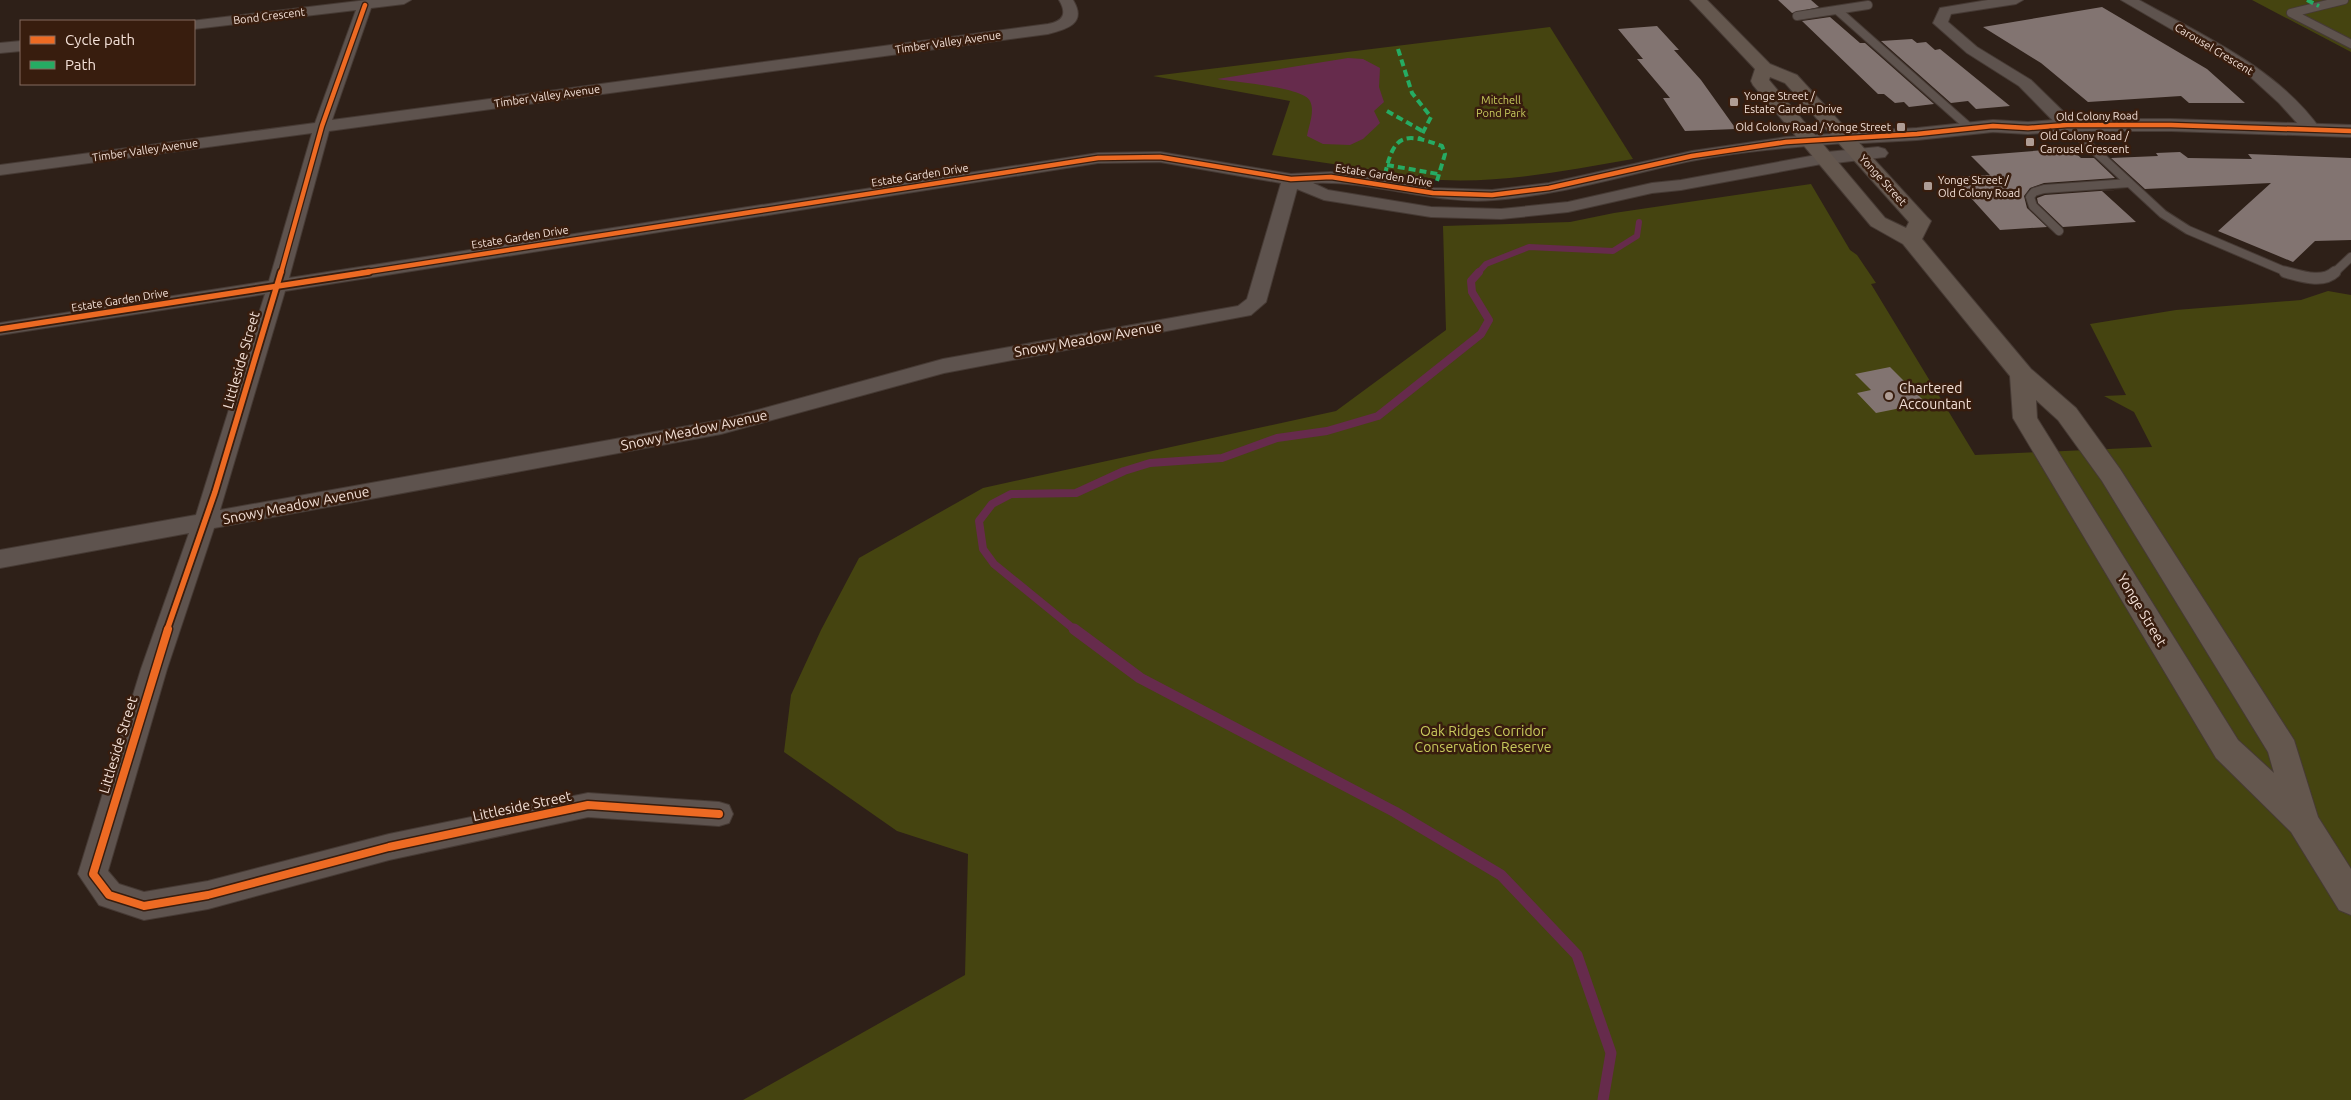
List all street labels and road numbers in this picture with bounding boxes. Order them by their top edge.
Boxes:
street label: Bond Crescent [232,6,306,26]
street label: Carousel Crescent [2173,21,2256,77]
street label: Timber Valley Avenue [894,29,1002,55]
street label: Timber Valley Avenue [493,83,601,109]
street label: Old Colony Road [2056,109,2138,123]
street label: Timber Valley Avenue [91,137,199,163]
street label: Yonge Street [1857,152,1909,208]
street label: Estate Garden Drive [871,161,969,189]
street label: Estate Garden Drive [1335,161,1433,189]
street label: Estate Garden Drive [471,223,569,251]
street label: Estate Garden Drive [71,286,169,314]
street label: Littleside Street [219,309,263,411]
street label: Snowy Meadow Avenue [1013,318,1163,360]
street label: Snowy Meadow Avenue [619,407,769,453]
street label: Snowy Meadow Avenue [221,483,371,527]
street label: Yonge Street [2114,571,2170,650]
street label: Littleside Street [96,694,141,795]
street label: Littleside Street [471,788,573,824]

